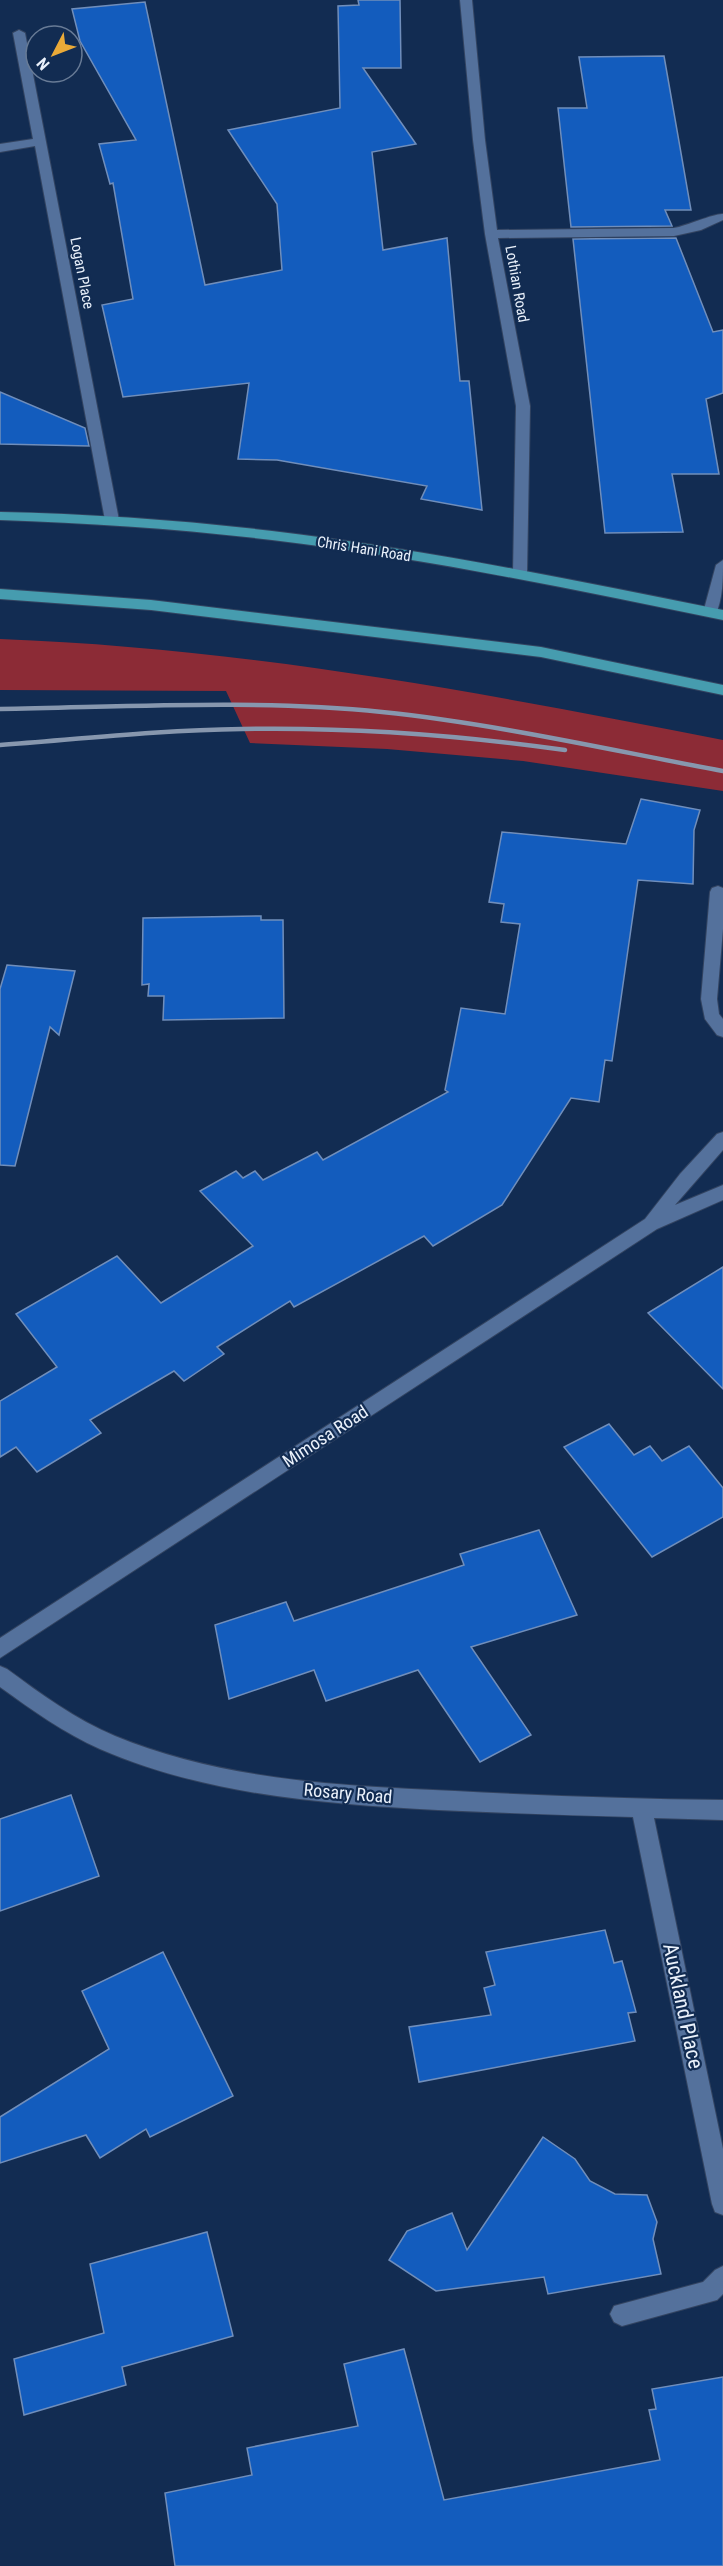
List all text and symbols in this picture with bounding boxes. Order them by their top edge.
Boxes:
north arrow [24,24,84,84]
text: N [33,54,54,74]
street label: Logan Place [66,236,98,310]
street label: Lothian Road [501,244,533,324]
street label: Chris Hani Road [316,533,412,565]
street label: Mimosa Road [278,1401,372,1471]
street label: Rosary Road [303,1779,393,1807]
street label: Auckland Place [658,1941,708,2071]

